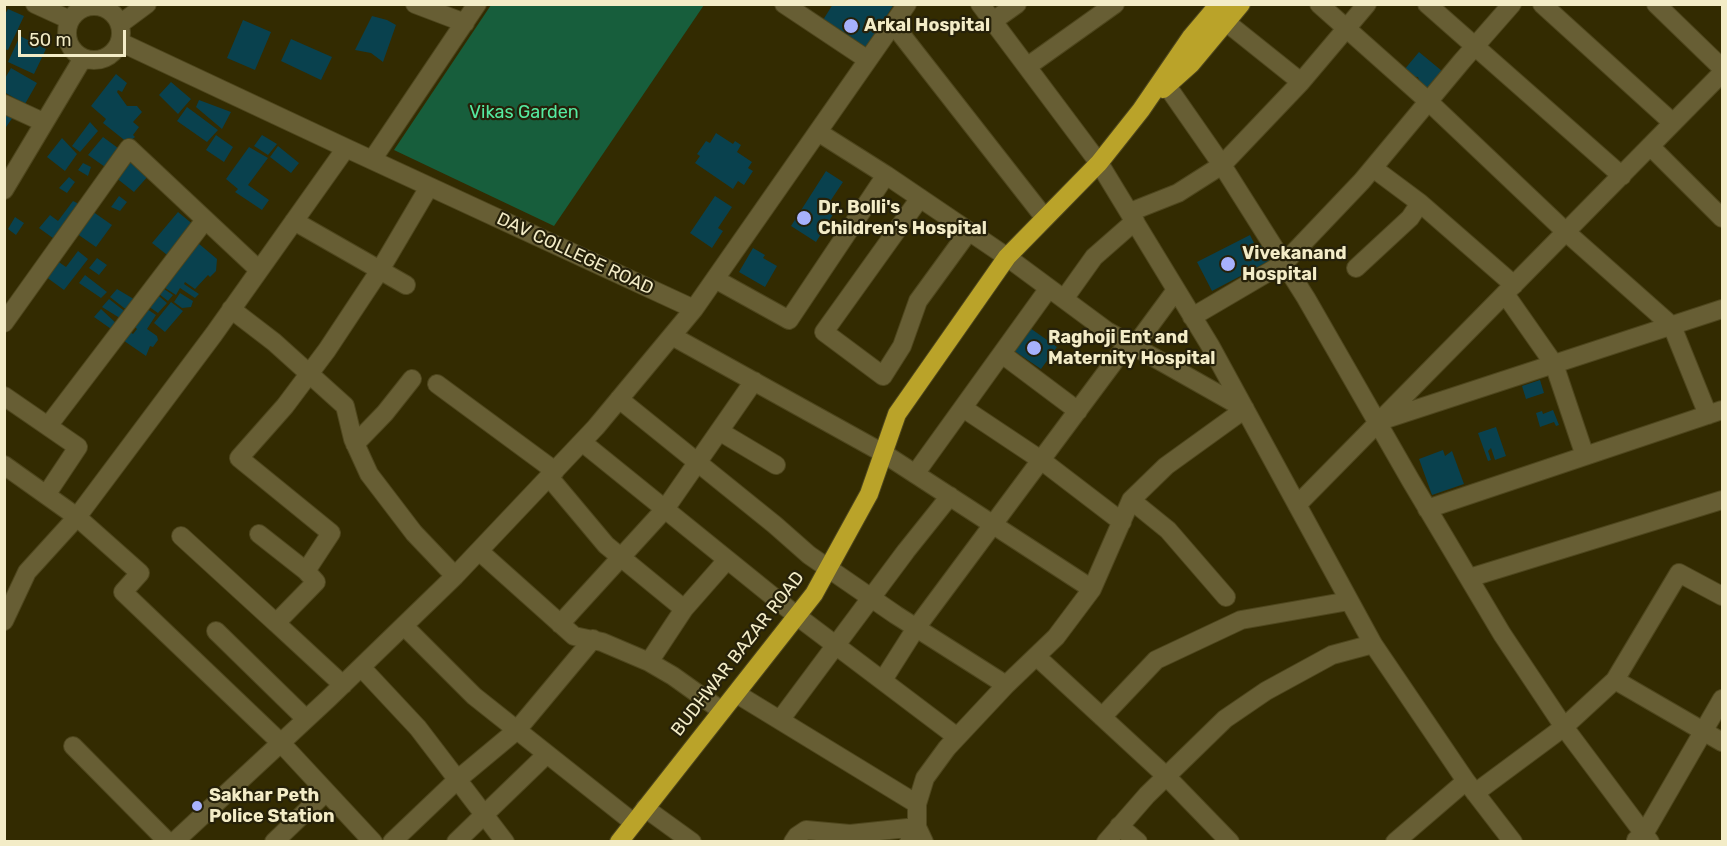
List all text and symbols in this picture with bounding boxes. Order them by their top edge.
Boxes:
place label: Arkal Hospital [864,15,990,37]
marker: Arkal Hospital [842,17,860,35]
scale bar [21,18,129,56]
text: 50 m [29,29,72,51]
park label: Vikas Garden [469,102,579,124]
place label: Dr. Bolli's Children's Hospital [818,197,987,240]
street label: DAV COLLEGE ROAD [493,208,657,300]
marker: Dr. Bolli's Children's Hospital [795,209,813,227]
place label: Vivekanand Hospital [1242,243,1347,286]
marker: Vivekanand Hospital [1219,255,1237,273]
place label: Raghoji Ent and Maternity Hospital [1048,327,1215,370]
marker: Raghoji Ent and Maternity Hospital [1025,339,1043,357]
street label: BUDHWAR BAZAR ROAD [667,567,809,741]
place label: Sakhar Peth Police Station [209,785,335,828]
marker: Sakhar Peth Police Station [190,799,204,813]

